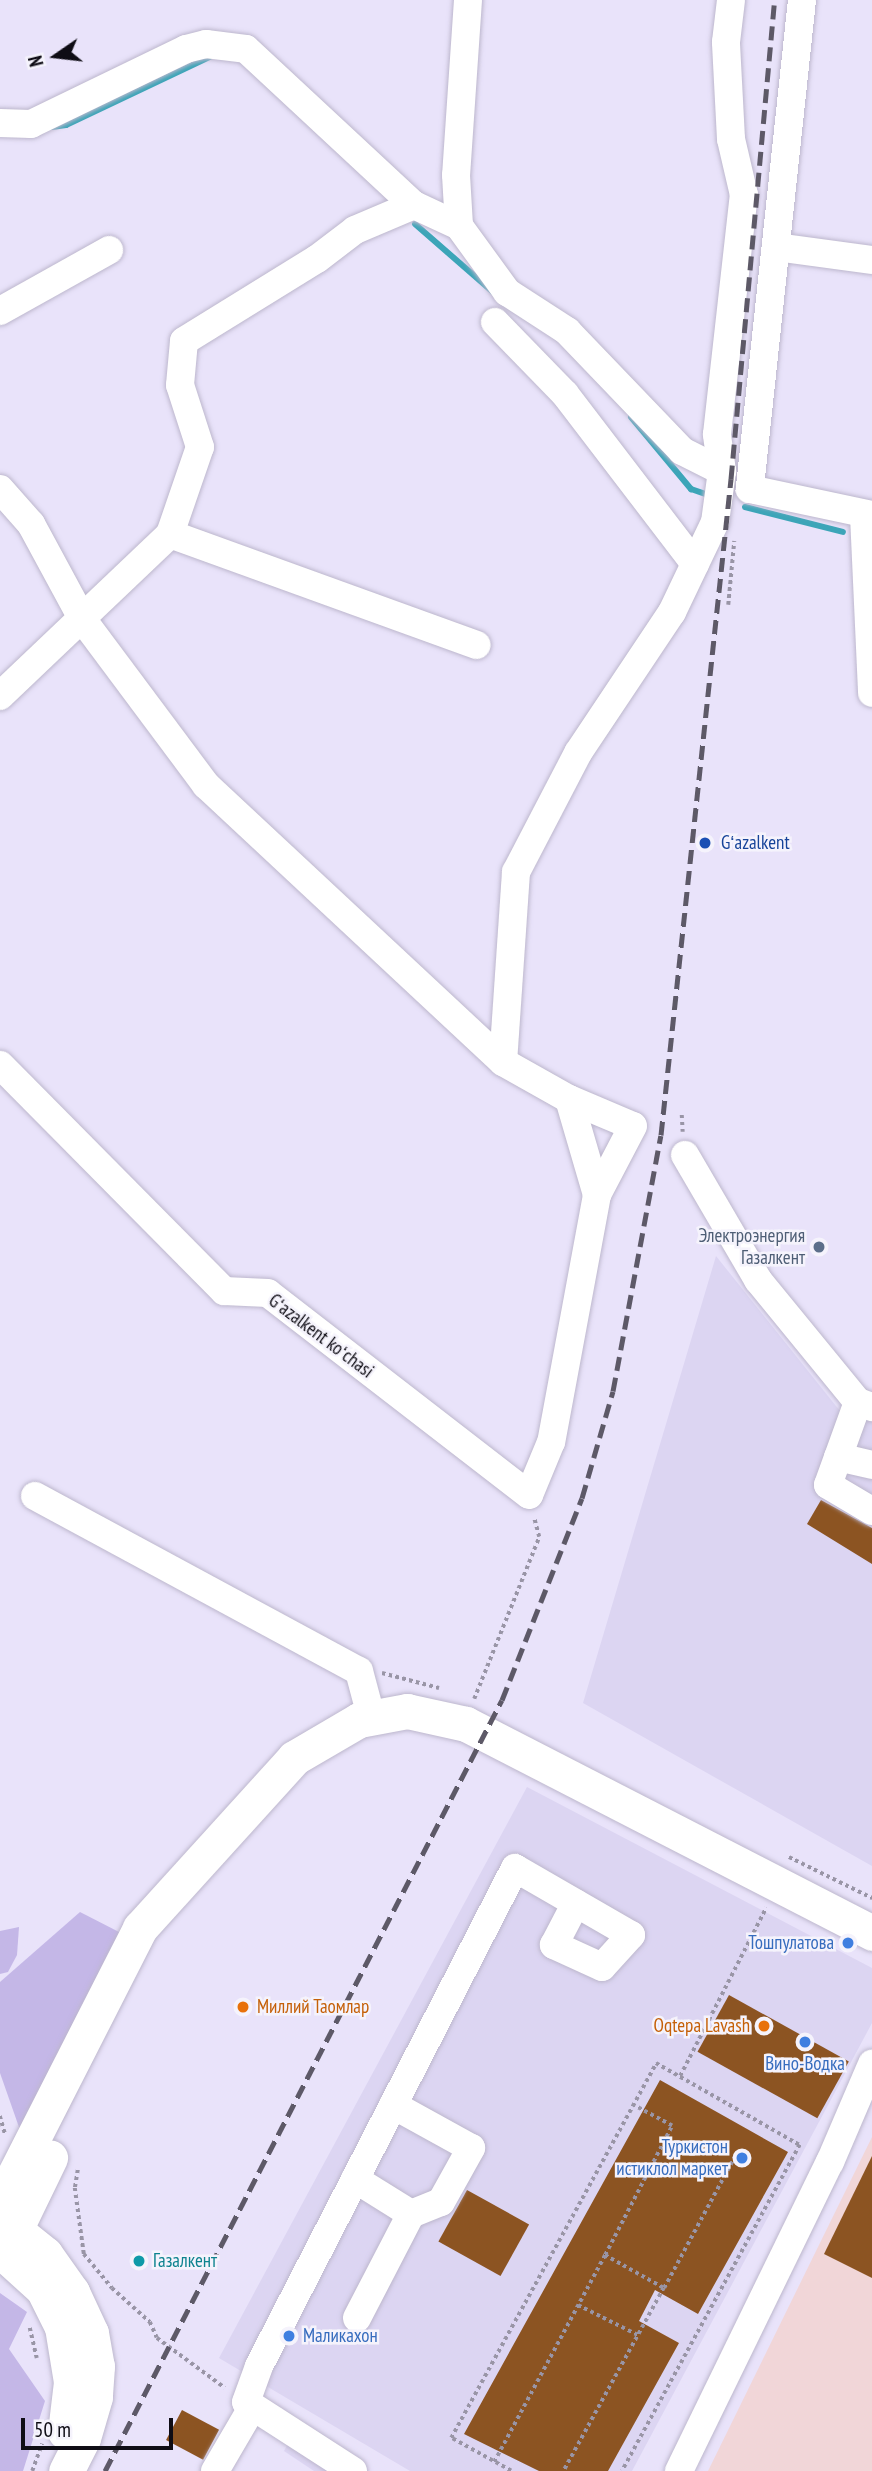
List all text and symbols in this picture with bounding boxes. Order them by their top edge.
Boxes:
north arrow [21,21,91,91]
text: N [23,53,49,69]
place label: Gʻazalkent [721,832,790,854]
marker: Gʻazalkent [695,833,715,853]
place label: Электроэнергия Газалкент [698,1225,805,1269]
marker: Электроэнергия Газалкент [811,1239,827,1255]
street label: Gʻazalkent koʻchasi [264,1289,378,1383]
place label: Тошпулатова [748,1932,834,1954]
marker: Тошпулатова [840,1935,856,1951]
place label: Миллий Таомлар [257,1996,370,2018]
marker: Миллий Таомлар [235,1999,251,2015]
place label: Oqtepa Lavash [654,2015,750,2037]
marker: Oqtepa Lavash [756,2018,772,2034]
marker: Вино-Водка [797,2034,813,2050]
place label: Вино-Водка [765,2053,845,2075]
place label: Туркистон истиклол маркет [616,2136,728,2180]
marker: Туркистон истиклол маркет [734,2150,750,2166]
place label: Газалкент [153,2250,217,2272]
marker: Газалкент [131,2253,147,2269]
place label: Маликахон [303,2325,378,2347]
marker: Маликахон [281,2328,297,2344]
scale bar [24,2404,177,2448]
text: 50 m [34,2416,71,2443]

